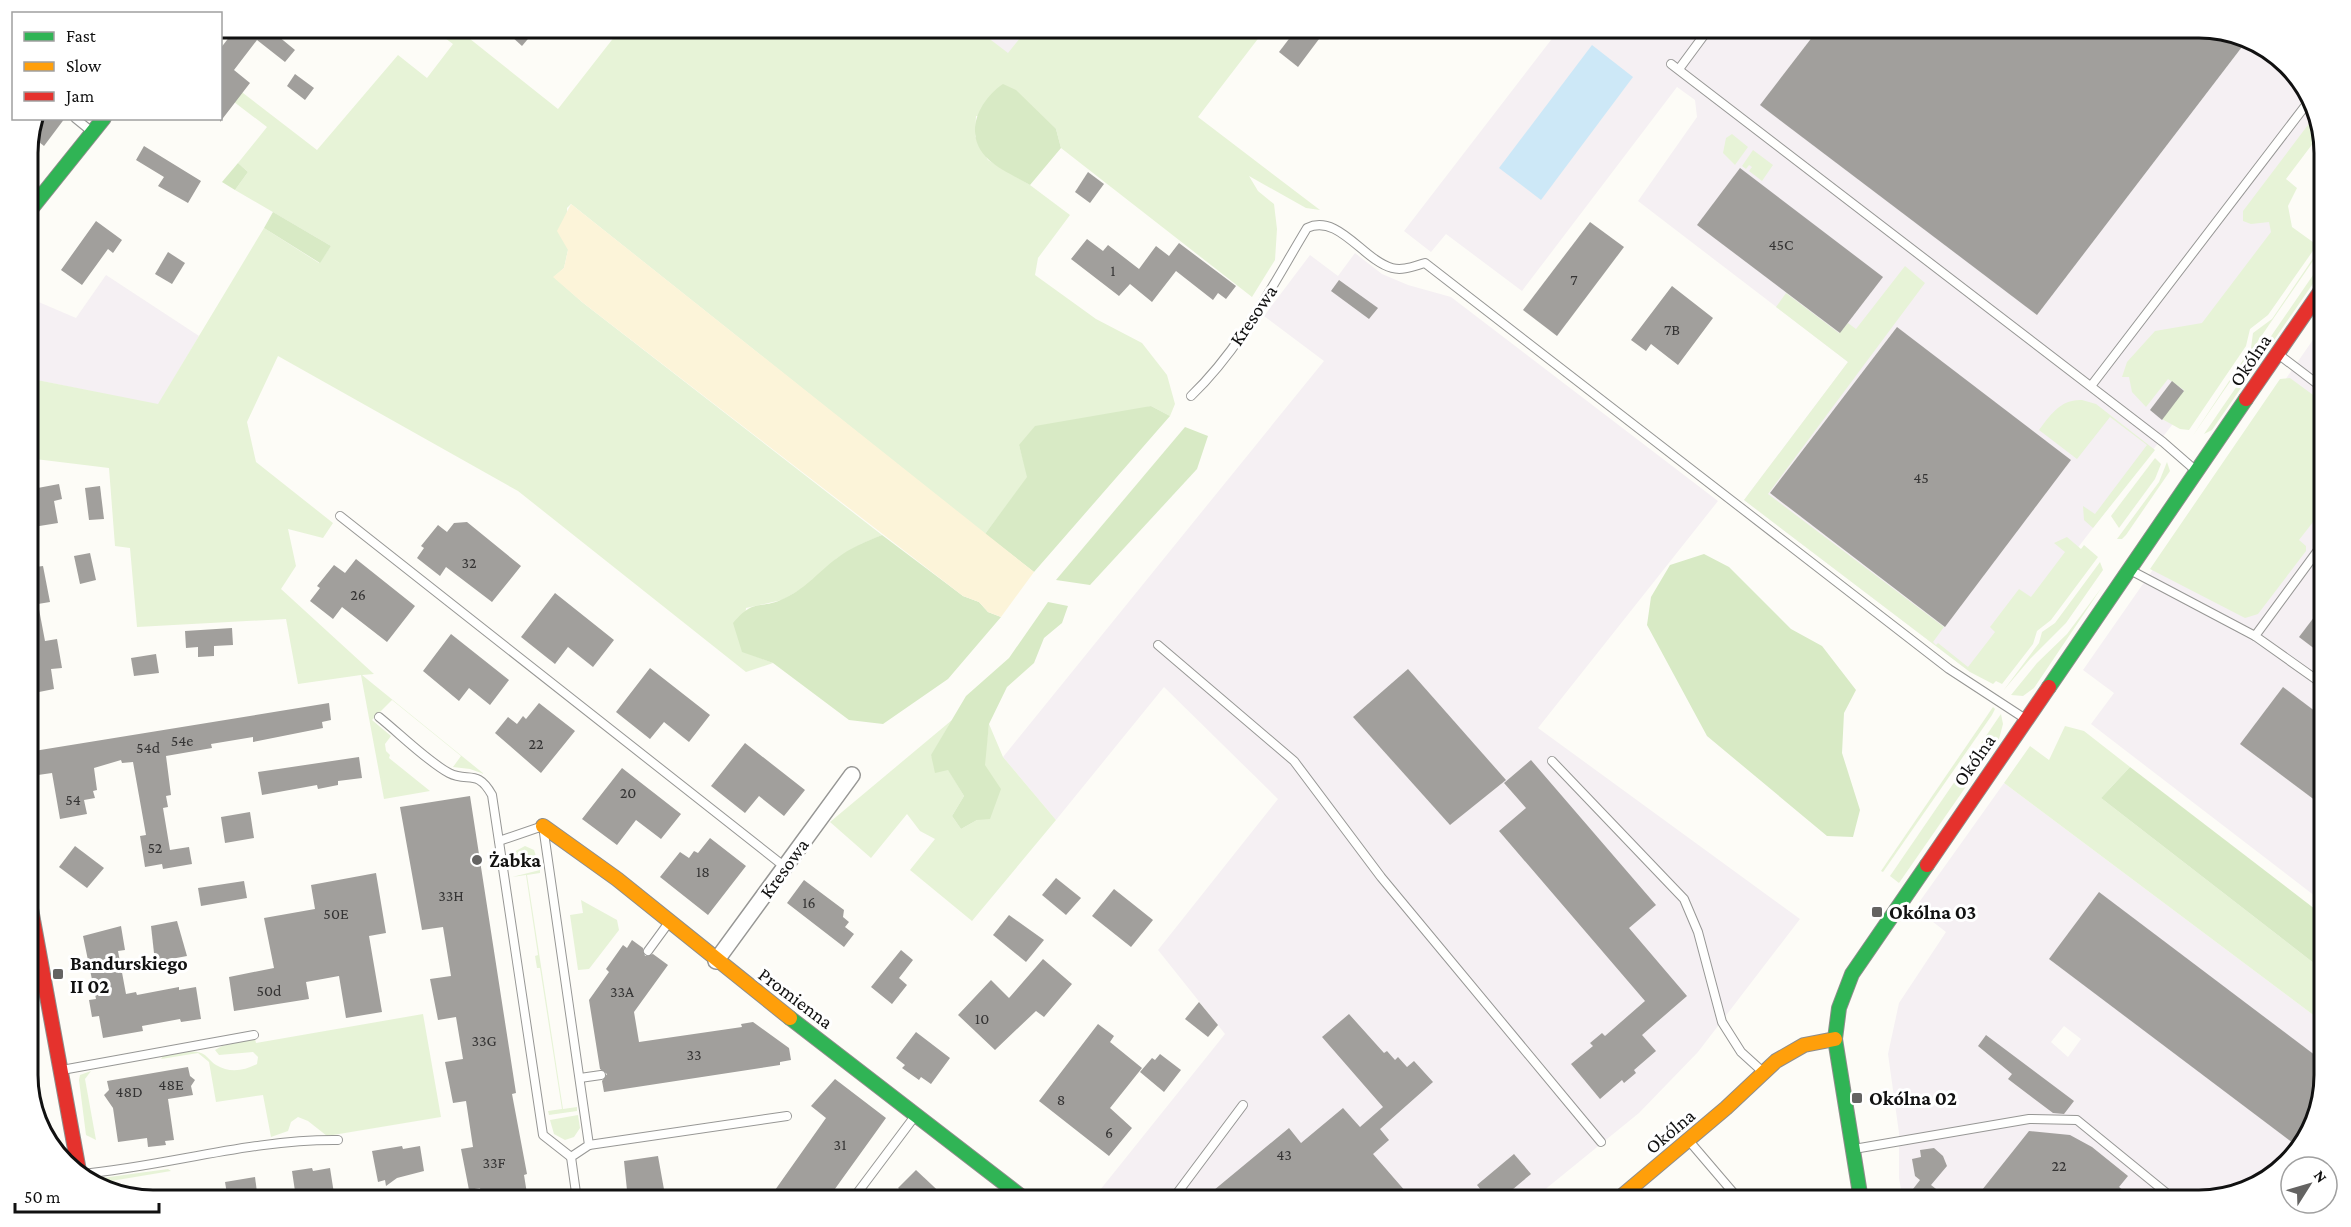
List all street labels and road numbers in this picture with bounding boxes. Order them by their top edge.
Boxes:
street label: Kresowa [1225,280,1281,350]
street label: Okólna [2225,330,2275,390]
street label: Okólna [1948,730,2000,790]
street label: Kresowa [755,834,813,902]
street label: Promienna [754,963,838,1033]
street label: Okólna [1641,1104,1699,1158]

